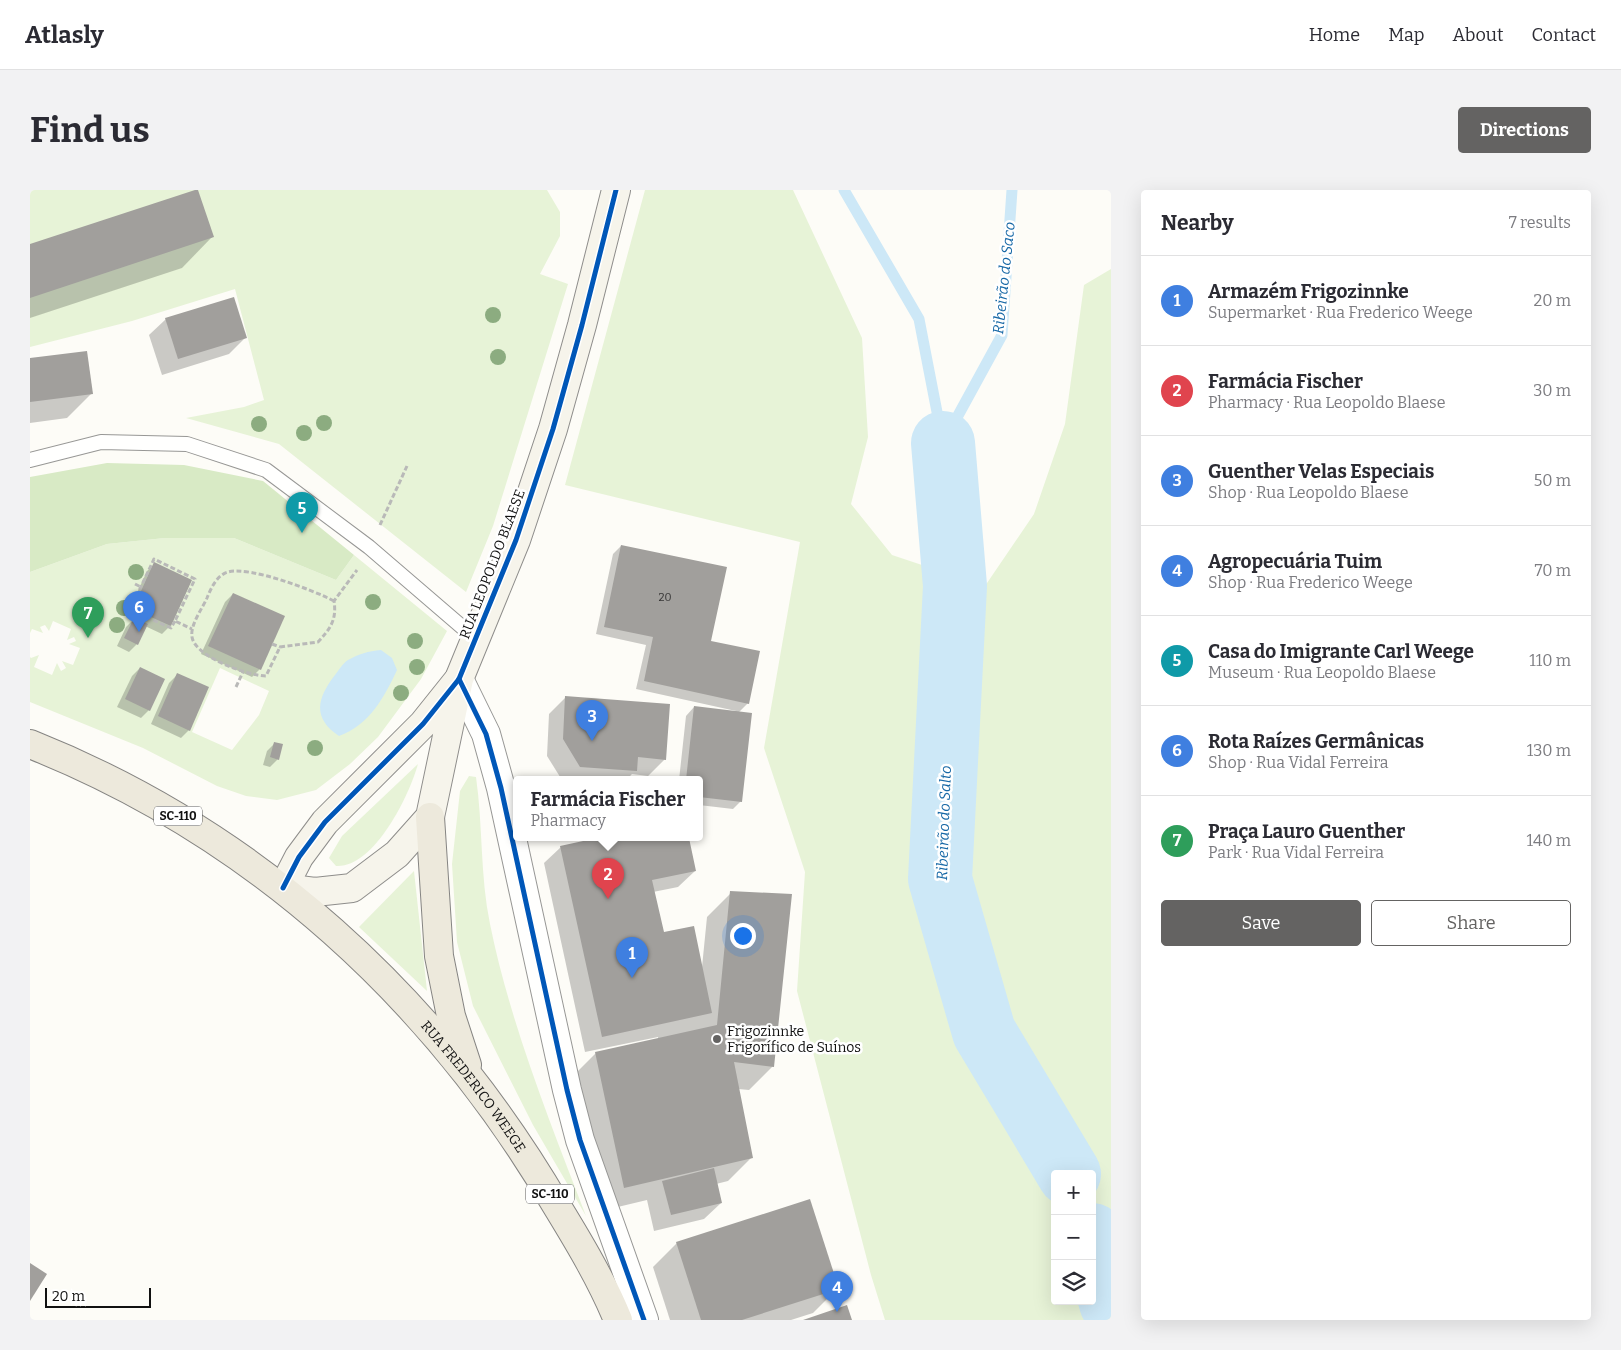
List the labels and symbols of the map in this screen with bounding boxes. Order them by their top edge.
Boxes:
water label: Ribeirão do Saco [989,221,1019,335]
street label: RUA LEOPOLDO BLAESE [456,487,529,641]
pin: 5 [286,492,318,533]
pin: 6 [123,591,155,632]
house number: 20 [658,591,672,604]
pin: 7 [72,597,104,638]
pin: 3 [576,700,608,741]
water label: Ribeirão do Salto [933,765,955,881]
road number: SC-110 [154,806,202,826]
pin: 2 [592,858,624,899]
your location [730,923,756,949]
pin: 1 [616,937,648,978]
street label: RUA FREDERICO WEEGE [417,1017,529,1156]
place label: Frigozinnke Frigorífico de Suínos [727,1023,861,1056]
marker: Frigozinnke Frigorífico de Suínos [711,1033,723,1045]
road number: SC-110 [526,1184,574,1204]
pin: 4 [821,1271,853,1312]
scale bar [45,1285,151,1308]

